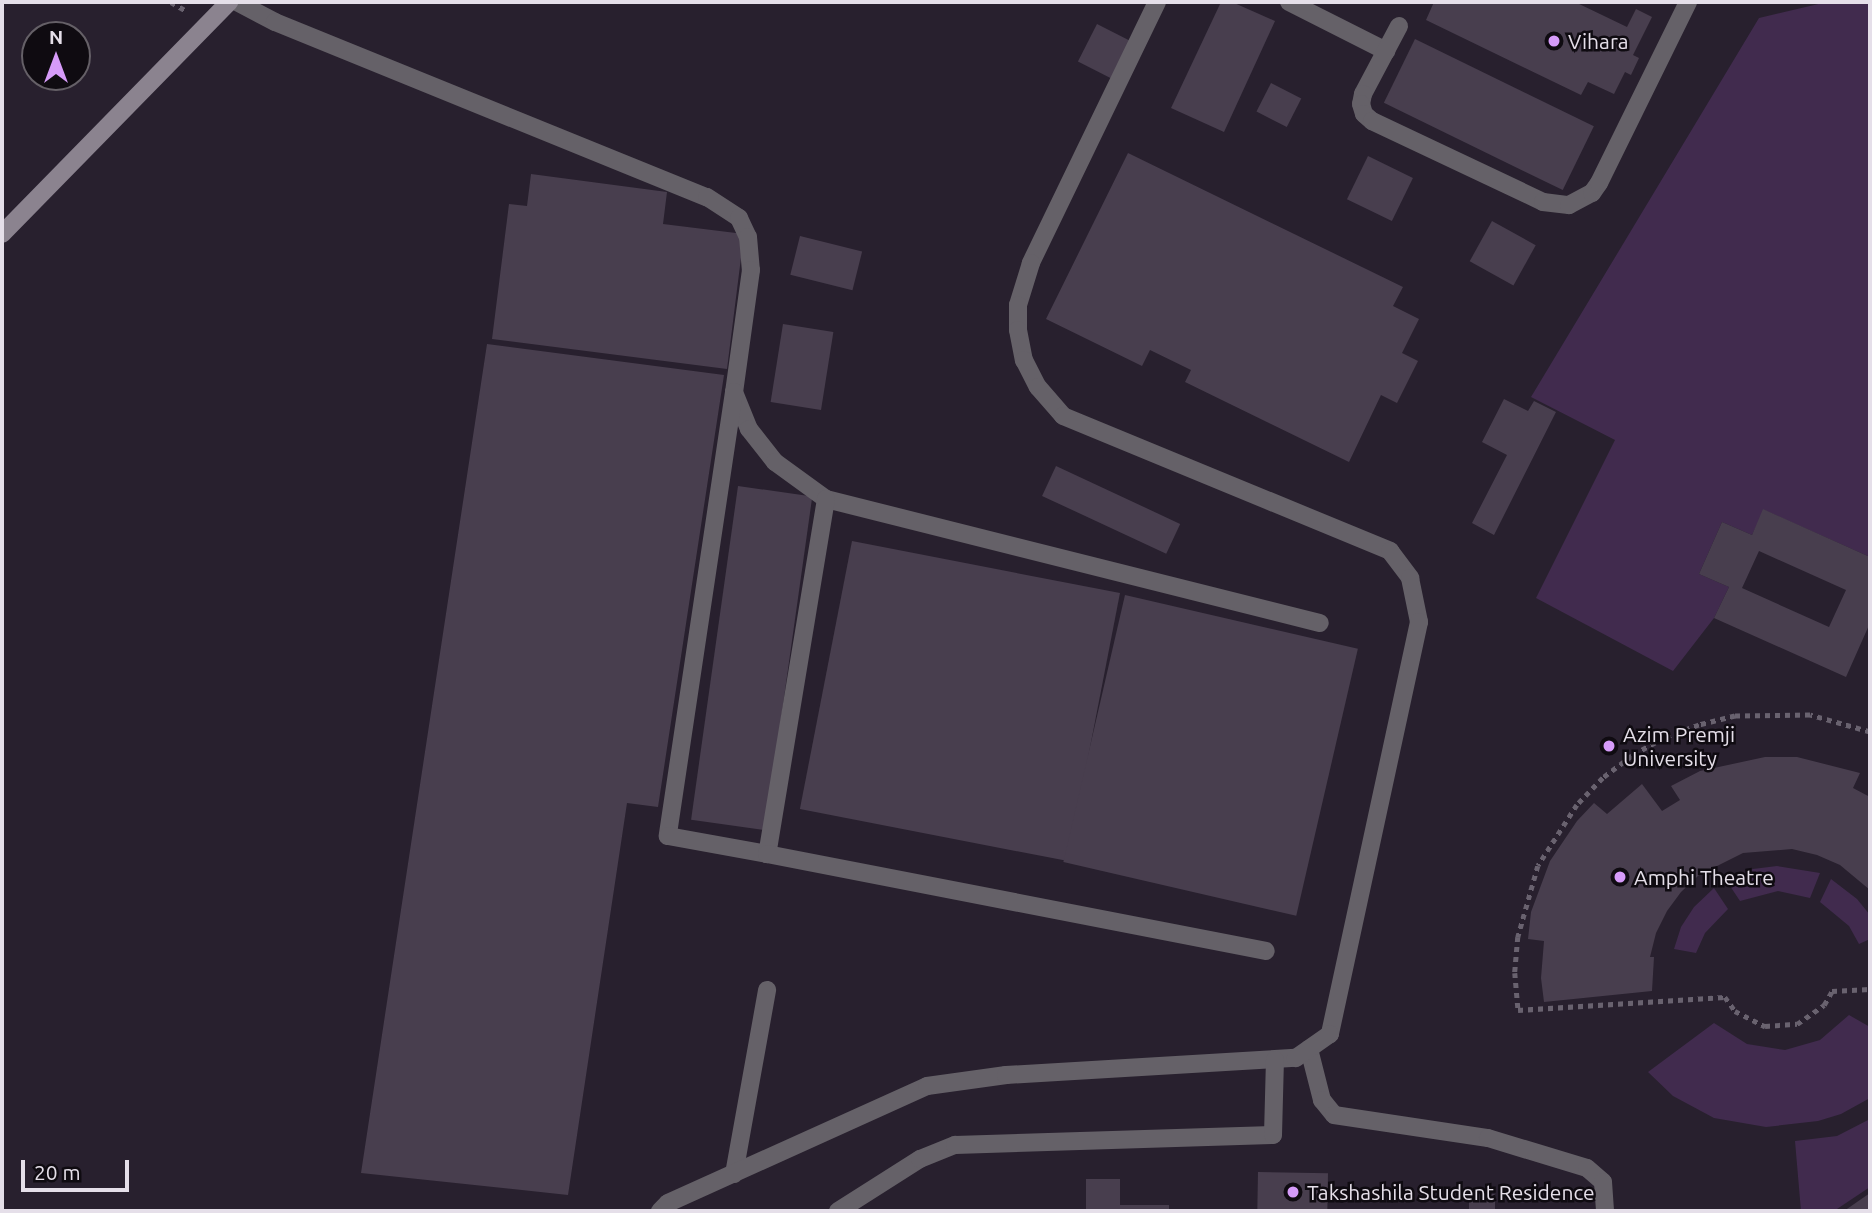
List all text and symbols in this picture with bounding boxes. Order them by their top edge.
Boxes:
north arrow [21,21,91,91]
text: N [49,26,63,48]
place label: Vihara [1568,28,1629,54]
marker: Vihara [1546,33,1562,49]
place label: Azim Premji University [1623,721,1735,771]
marker: Azim Premji University [1601,738,1617,754]
place label: Amphi Theatre [1634,864,1774,890]
marker: Amphi Theatre [1612,869,1628,885]
scale bar [24,1146,133,1190]
text: 20 m [34,1160,81,1184]
place label: Takshashila Student Residence [1307,1179,1595,1205]
marker: Takshashila Student Residence [1285,1184,1301,1200]

